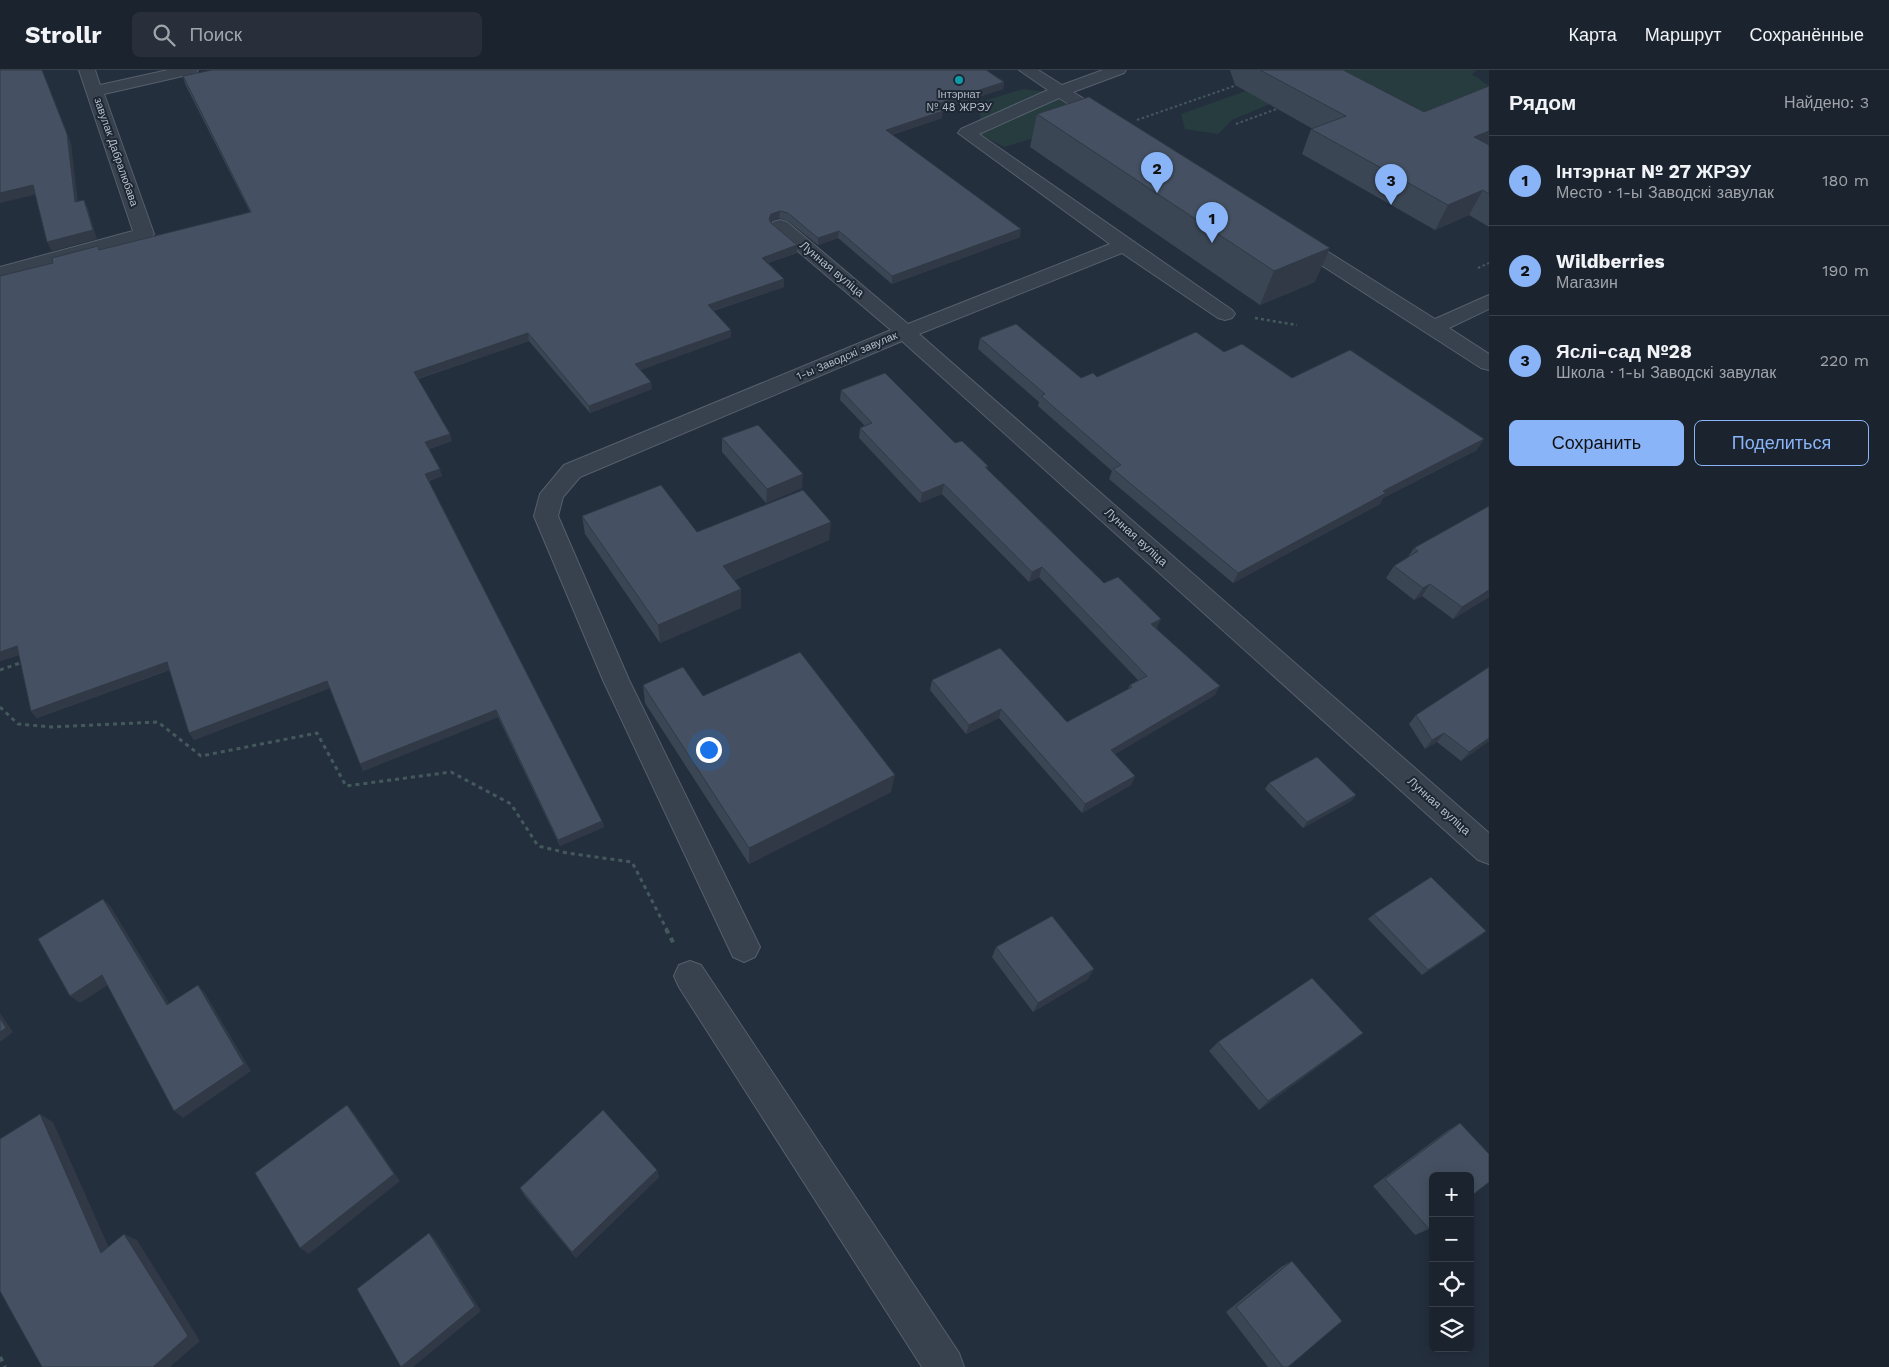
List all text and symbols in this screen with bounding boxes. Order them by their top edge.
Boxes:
search box [132,12,482,57]
text: Strollr [25,21,102,49]
icon: search [150,21,178,49]
text: Поиск [190,23,242,46]
text: Карта [1569,24,1617,45]
text: Маршрут [1645,24,1721,45]
text: Сохранённые [1749,24,1864,45]
marker: Інтэрнат № 48 ЖРЭУ [953,74,965,86]
place label: Інтэрнат № 48 ЖРЭУ [926,88,993,114]
text: Рядом [1509,90,1576,115]
text: Найдено: 3 [1784,93,1869,112]
street label: завулак Дабралюбава [91,96,141,209]
pin: 2 [1141,152,1173,193]
text: Інтэрнат № 27 ЖРЭУ [1556,160,1751,183]
pin: 3 [1375,164,1407,205]
text: 1 [1522,171,1528,190]
text: 180 m [1822,171,1869,190]
text: Место · 1-ы Заводскі завулак [1556,183,1774,202]
pin: 1 [1196,202,1228,243]
street label: Лунная вуліца [797,238,867,300]
text: Wildberries [1556,250,1665,273]
text: 2 [1520,261,1530,280]
text: 190 m [1822,261,1869,280]
text: Магазин [1556,273,1618,292]
street label: 1-ы Заводскі завулак [795,329,900,383]
text: Яслі-сад №28 [1556,340,1692,363]
text: 3 [1520,351,1530,370]
text: 220 m [1820,351,1869,370]
text: Школа · 1-ы Заводскі завулак [1556,363,1776,382]
button: Сохранить [1509,420,1684,466]
button: Поделиться [1694,420,1869,466]
street label: Лунная вуліца [1102,505,1170,569]
your location [696,737,722,763]
street label: Лунная вуліца [1405,774,1473,838]
map controls [1429,1172,1474,1352]
button: + [1429,1172,1474,1217]
button: − [1429,1217,1474,1262]
button: locate [1429,1262,1474,1307]
button: layers [1429,1307,1474,1352]

